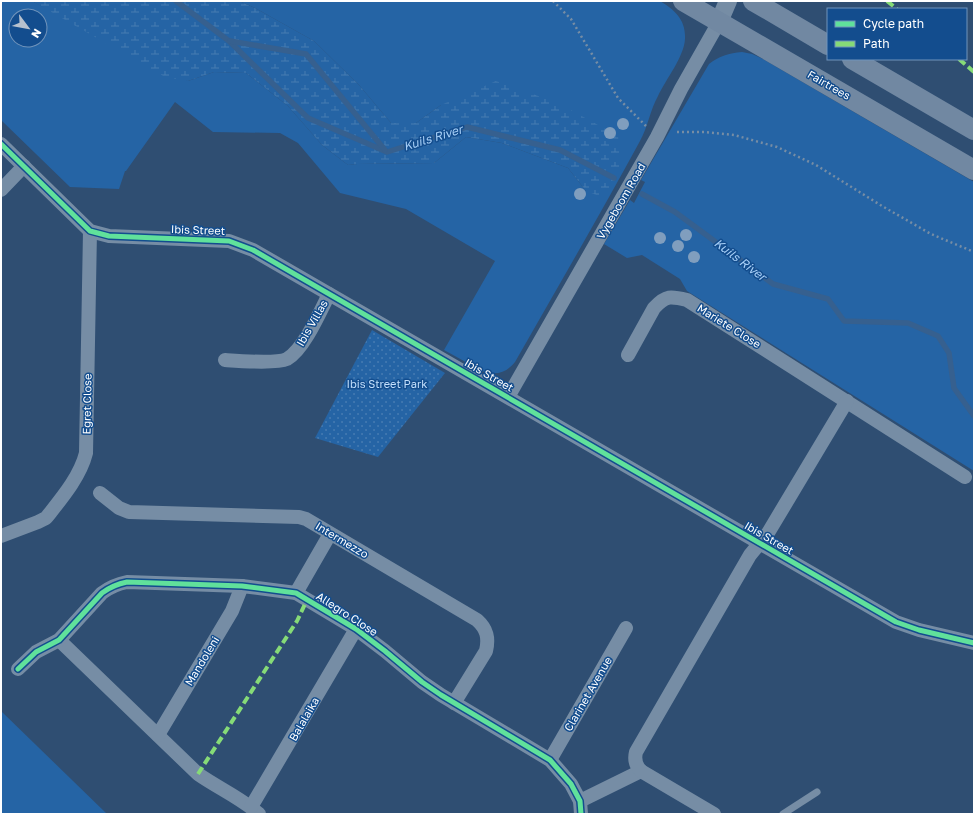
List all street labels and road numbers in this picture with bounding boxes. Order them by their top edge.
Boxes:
street label: Fairtrees [806,67,853,102]
street label: Vygeboom Road [593,160,648,241]
street label: Ibis Street [171,222,225,237]
street label: Ibis Villas [293,297,330,348]
street label: Mariete Close [695,301,763,350]
street label: Ibis Street [462,355,516,394]
street label: Egret Close [79,373,94,434]
street label: Ibis Street [742,518,796,557]
street label: Intermezzo [314,519,371,561]
street label: Allegro Close [314,589,380,638]
street label: Mandoleni [182,634,221,688]
street label: Clarinet Avenue [561,654,614,733]
street label: Balalaika [286,695,321,743]

